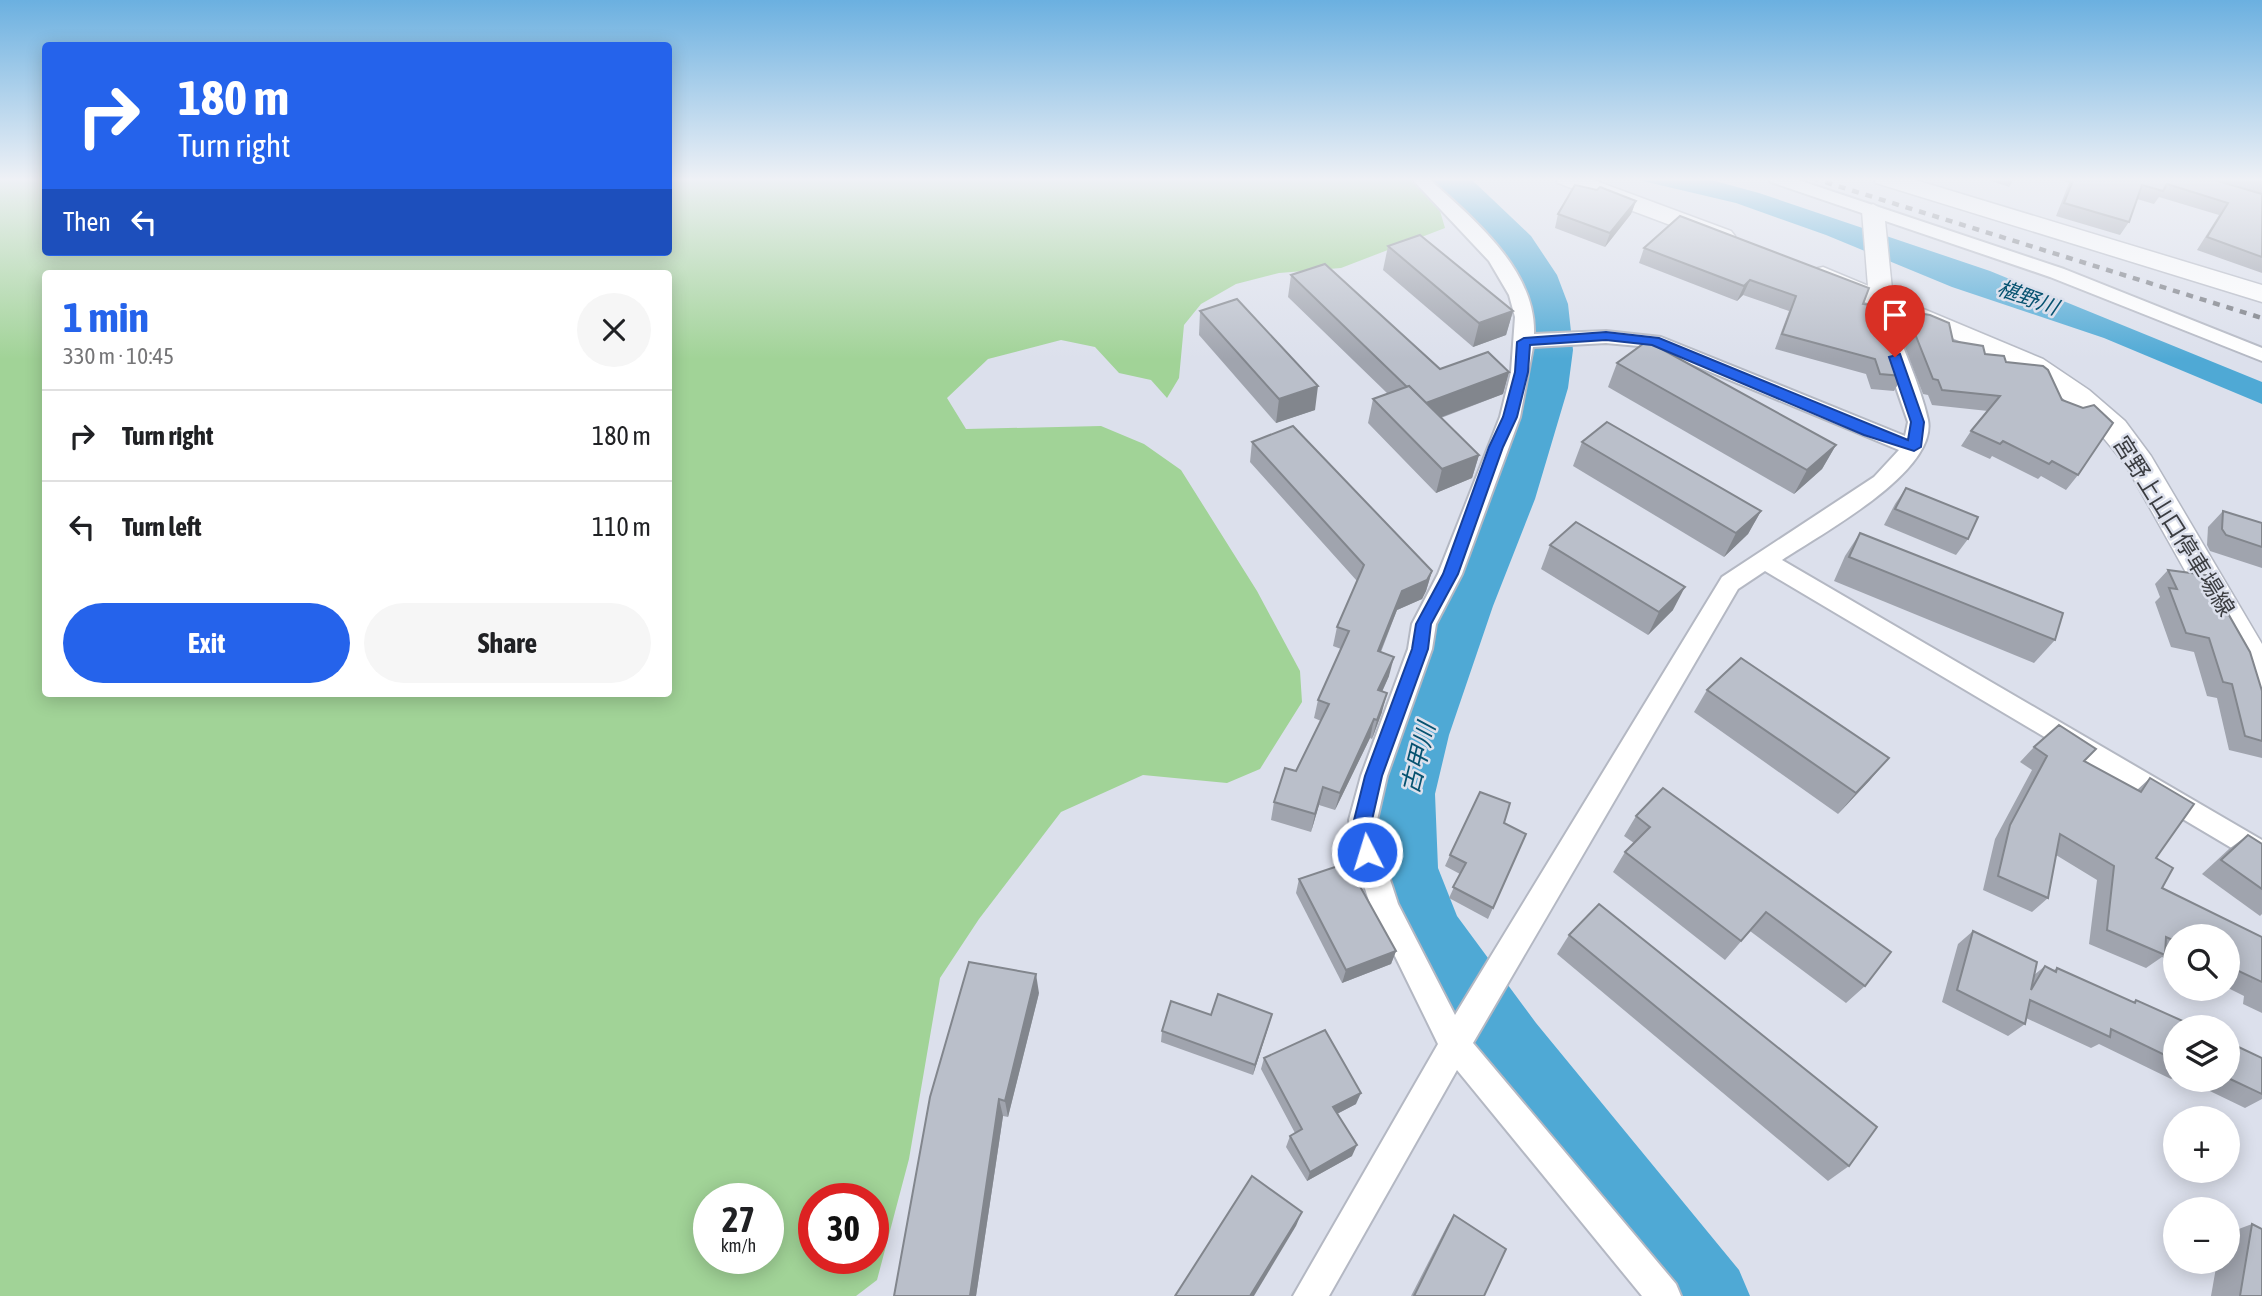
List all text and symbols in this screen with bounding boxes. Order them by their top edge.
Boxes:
text: 180 m [178,69,289,125]
icon: right [63,70,154,161]
text: Turn right [178,127,291,164]
icon: left [125,203,163,241]
text: Then [63,207,111,237]
water label: 椹野川 [1994,275,2064,320]
pin [1865,285,1925,357]
text: 1 min [63,293,149,341]
button: close [577,293,651,367]
icon: arrive [1876,296,1914,334]
text: 330 m · 10:45 [63,343,174,369]
icon: right [63,417,101,455]
text: Turn right [122,421,213,451]
text: 180 m [592,421,651,451]
street label: 宮野上山口停車場線 [2108,431,2240,621]
icon: left [63,508,101,546]
text: Turn left [122,512,202,542]
text: 110 m [592,512,651,542]
button: Exit [63,603,350,683]
button: Share [364,603,651,683]
water label: 古甲川 [1396,717,1441,796]
position arrow [1330,815,1404,889]
map controls [2163,924,2240,1274]
button: search [2163,924,2240,1001]
button: layers [2163,1015,2240,1092]
button: + [2163,1106,2240,1183]
speed limit sign: 30 [798,1183,889,1274]
button: − [2163,1197,2240,1274]
text: 27 [722,1199,755,1239]
text: km/h [721,1235,756,1256]

